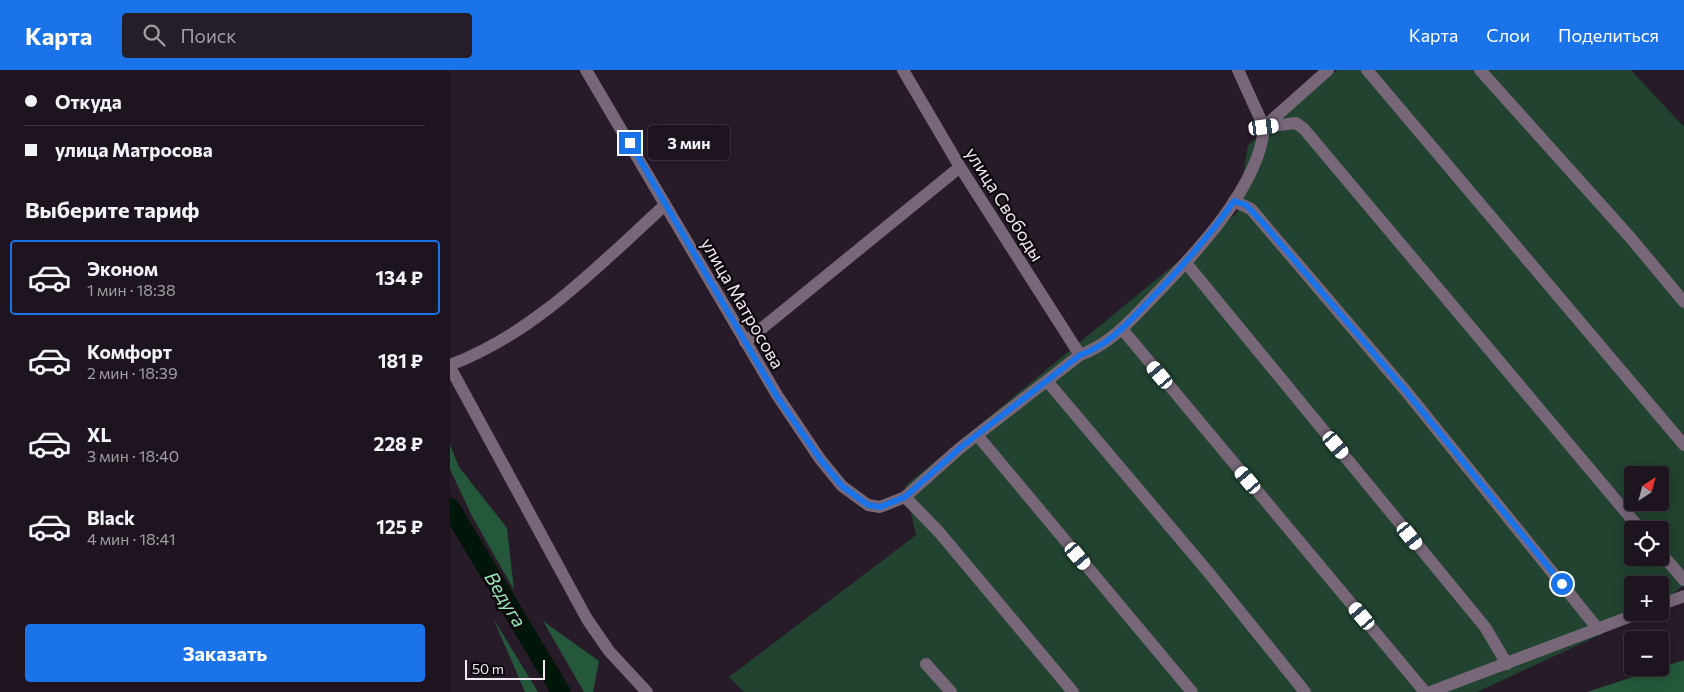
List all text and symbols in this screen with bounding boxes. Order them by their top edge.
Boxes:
search box [122,13,472,58]
text: Карта [25,21,92,50]
icon: search [140,21,168,49]
text: Поиск [180,24,236,47]
text: Карта [1409,24,1458,46]
text: Слои [1486,24,1530,46]
text: Поделиться [1558,24,1659,46]
text: Откуда [55,90,122,113]
car [1248,118,1279,136]
callout: 3 мин [648,126,730,160]
route end [619,132,641,154]
text: 3 мин [668,133,710,152]
text: улица Матросова [55,138,213,161]
street label: улица Свободы [961,143,1049,265]
text: Выберите тариф [25,196,199,223]
street label: улица Матросова [697,234,789,372]
icon: car [27,255,72,300]
text: Эконом [87,257,158,280]
text: 134 ₽ [376,266,423,289]
text: 1 мин · 18:38 [87,280,176,299]
icon: car [27,338,72,383]
text: Комфорт [87,340,172,363]
text: 181 ₽ [378,349,423,372]
car [1144,359,1175,391]
text: 2 мин · 18:39 [87,363,178,382]
icon: car [27,421,72,466]
text: XL [87,423,112,446]
car [1320,429,1351,461]
text: 228 ₽ [374,432,423,455]
text: 3 мин · 18:40 [87,446,179,465]
car [1232,464,1263,496]
north arrow [1624,466,1669,511]
map controls [1624,466,1669,676]
icon: car [27,504,72,549]
text: Black [87,506,135,529]
text: 125 ₽ [376,515,423,538]
car [1394,520,1425,552]
button: locate [1624,521,1669,566]
text: 4 мин · 18:41 [87,529,176,548]
car [1062,540,1093,572]
water label: Ведуга [480,567,532,631]
route start [1551,573,1573,595]
button: + [1624,576,1669,621]
car [1346,600,1377,632]
button: Заказать [25,624,425,682]
button: − [1624,631,1669,676]
scale bar [465,657,545,680]
text: 50 m [472,660,504,677]

